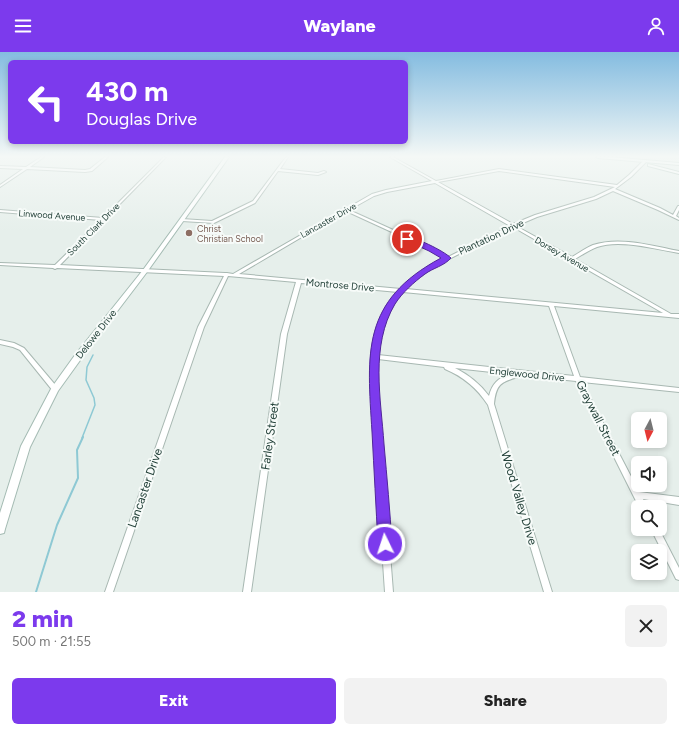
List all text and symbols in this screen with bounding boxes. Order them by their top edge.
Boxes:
icon: menu [12,15,34,37]
text: Waylane [303,15,376,37]
icon: person [645,15,667,37]
text: 430 m [86,74,169,108]
icon: left [20,76,72,128]
text: Douglas Drive [86,108,197,130]
street label: South Clark Drive [64,200,122,258]
street label: Lancaster Drive [298,200,358,240]
street label: Linwood Avenue [18,207,86,223]
street label: Plantation Drive [456,216,526,258]
pin [390,222,424,256]
place label: Christ Christian School [197,223,263,244]
marker: Christ Christian School [184,228,194,238]
icon: arrive [396,228,418,250]
street label: Dorsey Avenue [533,234,591,274]
street label: Montrose Drive [305,276,375,295]
street label: Delowe Drive [73,306,120,361]
street label: Englewood Drive [489,364,566,384]
street label: Graywall Street [573,378,623,458]
street label: Farley Street [258,401,282,471]
north arrow [631,412,667,448]
map controls [631,412,667,580]
street label: Lancaster Drive [125,446,165,530]
street label: Wood Valley Drive [498,449,540,547]
button: sound [631,456,667,492]
button: search [631,500,667,536]
position arrow [364,523,406,565]
button: layers [631,544,667,580]
text: 2 min [12,604,73,633]
button: close [625,605,667,647]
text: 500 m · 21:55 [12,634,91,649]
button: Exit [12,678,336,724]
button: Share [344,678,667,724]

